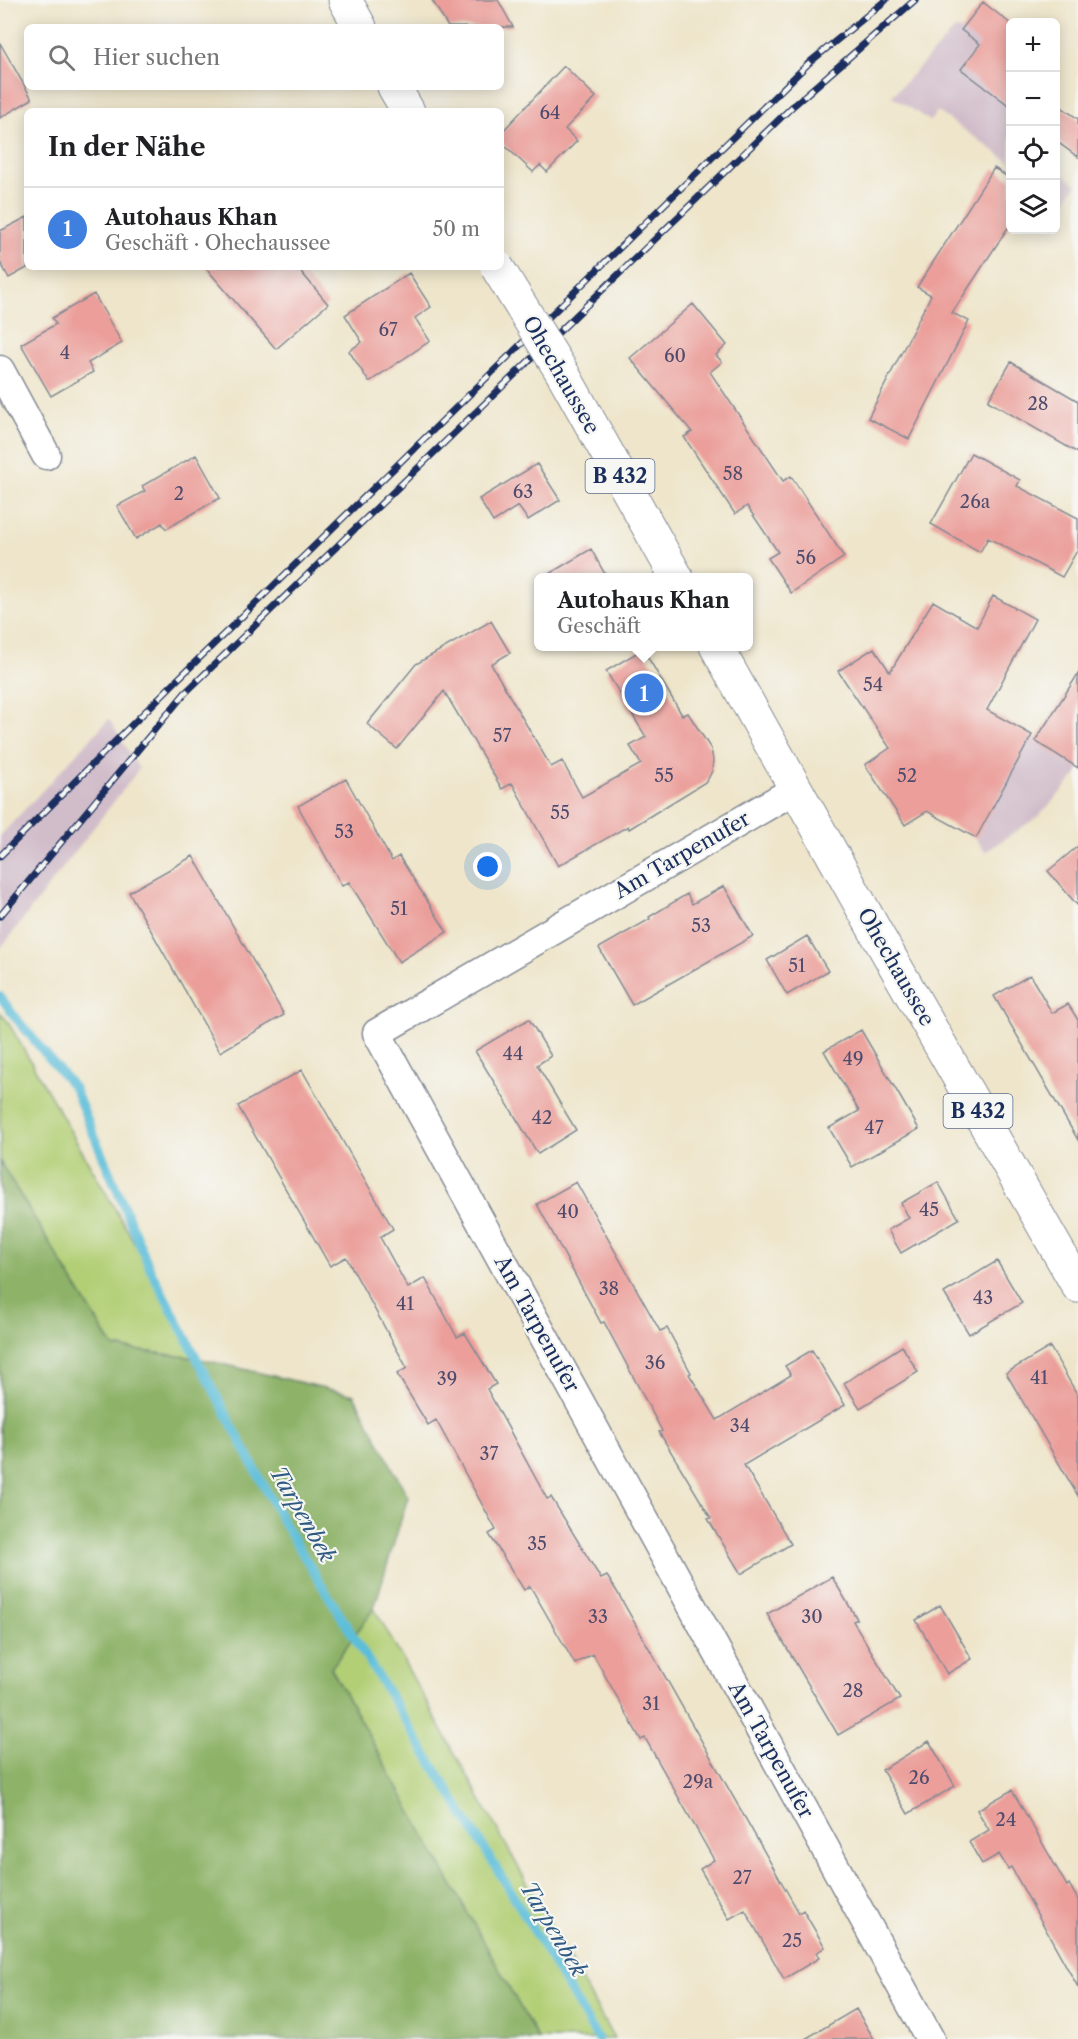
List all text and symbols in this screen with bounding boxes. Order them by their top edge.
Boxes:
map controls [1006,18,1060,234]
button: + [1006,18,1060,72]
search box [24,24,504,90]
icon: search [45,41,78,74]
text: Hier suchen [93,44,220,71]
button: − [1006,72,1060,126]
house number: 64 [540,102,560,124]
button: locate [1006,126,1060,180]
text: In der Nähe [48,131,205,163]
button: layers [1006,180,1060,234]
text: Autohaus Khan [105,204,278,231]
text: 1 [63,217,72,241]
text: 50 m [433,217,480,241]
text: Geschäft · Ohechaussee [105,231,331,255]
street label: Ohechaussee [518,311,605,438]
house number: 67 [378,319,398,341]
house number: 4 [60,342,70,364]
house number: 60 [664,345,686,367]
house number: 28 [1027,393,1049,415]
road number: B 432 [586,459,654,493]
house number: 58 [723,463,743,485]
house number: 63 [513,481,533,503]
house number: 2 [174,483,184,505]
house number: 26a [960,491,991,513]
house number: 56 [796,547,816,569]
popup [534,573,753,651]
text: Autohaus Khan [557,587,730,614]
text: Geschäft [557,614,641,638]
pin: 1 [624,670,664,716]
house number: 54 [863,674,883,696]
house number: 57 [493,725,511,747]
house number: 55 [654,765,674,787]
house number: 52 [897,765,917,787]
house number: 55 [550,802,570,824]
street label: Am Tarpenufer [609,806,754,904]
house number: 53 [334,821,354,843]
your location [473,852,502,881]
house number: 51 [390,898,408,920]
street label: Ohechaussee [853,903,940,1030]
house number: 53 [691,915,711,937]
house number: 51 [788,955,806,977]
house number: 44 [503,1043,523,1065]
house number: 49 [843,1048,863,1070]
road number: B 432 [944,1094,1012,1128]
house number: 42 [532,1107,552,1129]
house number: 47 [864,1117,884,1139]
house number: 45 [919,1199,939,1221]
house number: 40 [557,1201,579,1223]
street label: Am Tarpenufer [489,1250,585,1397]
house number: 38 [599,1278,619,1300]
house number: 43 [973,1287,993,1309]
house number: 41 [396,1293,414,1315]
house number: 36 [645,1352,665,1374]
house number: 41 [1030,1367,1048,1389]
house number: 39 [437,1368,457,1390]
house number: 34 [730,1415,750,1437]
house number: 37 [480,1443,499,1465]
water label: Tarpenbek [264,1461,341,1568]
house number: 35 [527,1533,547,1555]
house number: 33 [588,1606,608,1628]
house number: 30 [801,1606,823,1628]
street label: Am Tarpenufer [723,1676,819,1823]
house number: 28 [842,1680,864,1702]
house number: 31 [642,1693,660,1715]
house number: 26 [909,1767,929,1789]
house number: 29a [683,1771,714,1793]
house number: 24 [996,1809,1016,1831]
house number: 27 [732,1867,752,1889]
water label: Tarpenbek [514,1877,593,1982]
house number: 25 [782,1930,802,1952]

